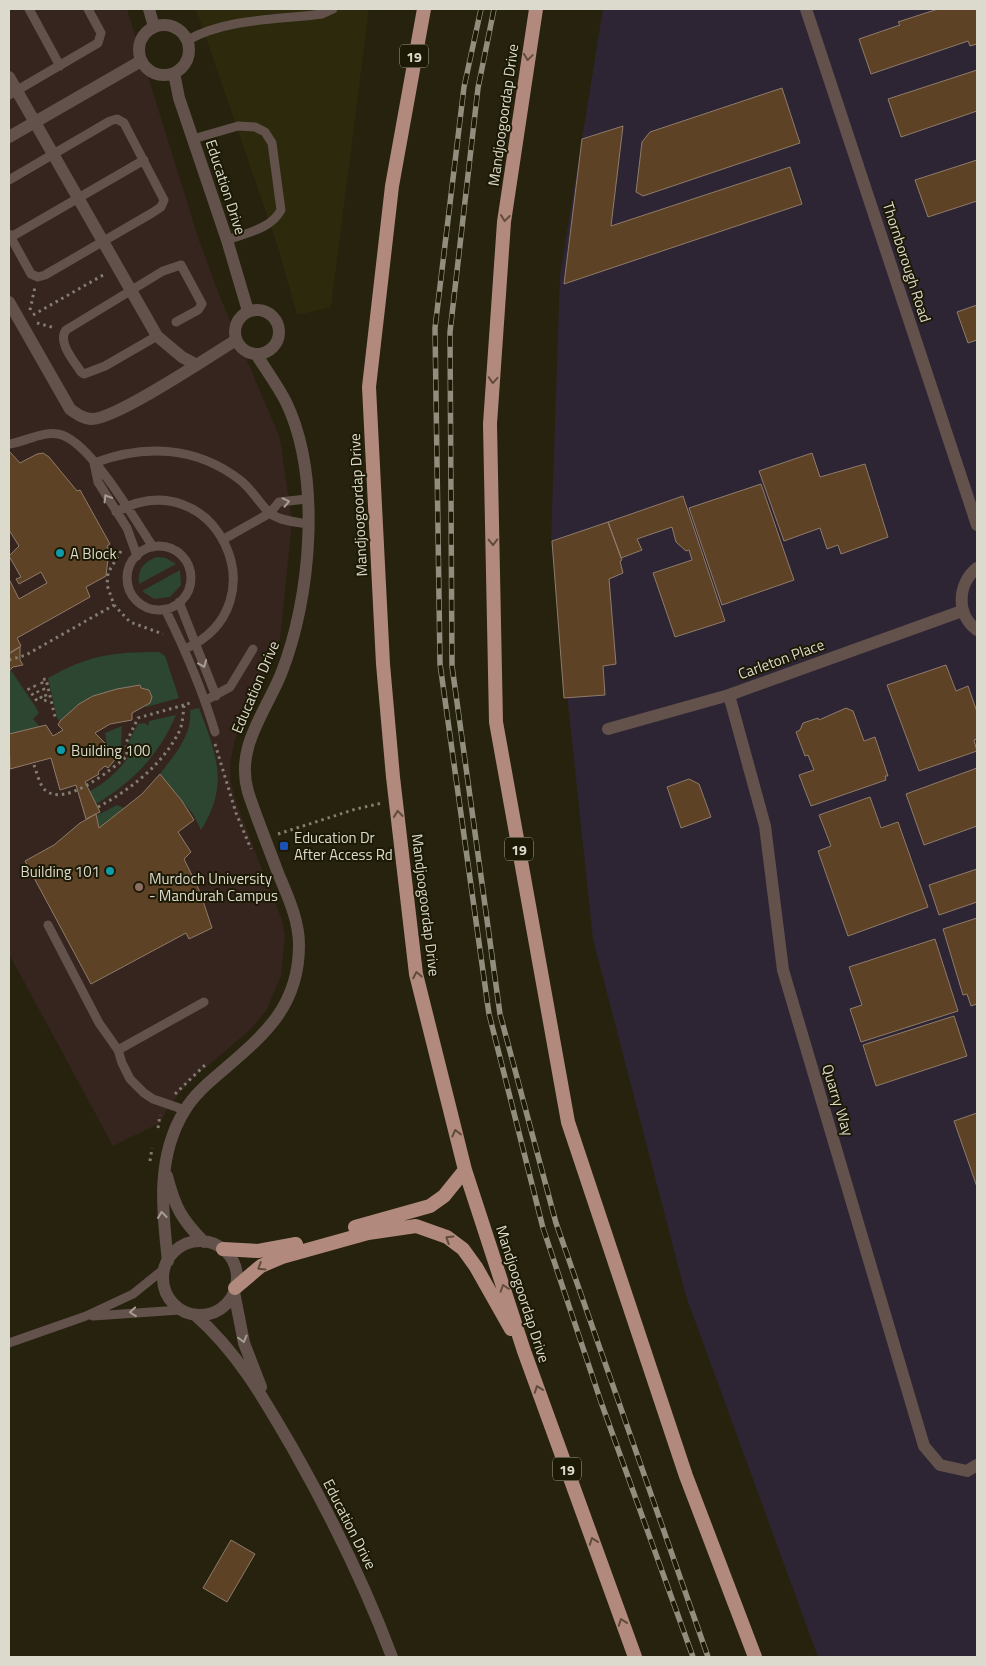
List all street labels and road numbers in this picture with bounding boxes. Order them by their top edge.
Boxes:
street label: Mandjoogoordap Drive [482,42,524,188]
road number: 19 [400,44,428,68]
street label: Education Drive [200,136,252,238]
street label: Thornborough Road [877,199,937,325]
street label: Mandjoogoordap Drive [343,433,373,577]
street label: Carleton Place [735,633,827,685]
street label: Education Drive [225,637,285,737]
street label: Mandjoogoordap Drive [406,833,446,977]
road number: 19 [505,838,533,861]
street label: Quarry Way [816,1061,860,1139]
street label: Mandjoogoordap Drive [490,1222,556,1366]
road number: 19 [553,1458,581,1480]
street label: Education Drive [317,1475,383,1573]

